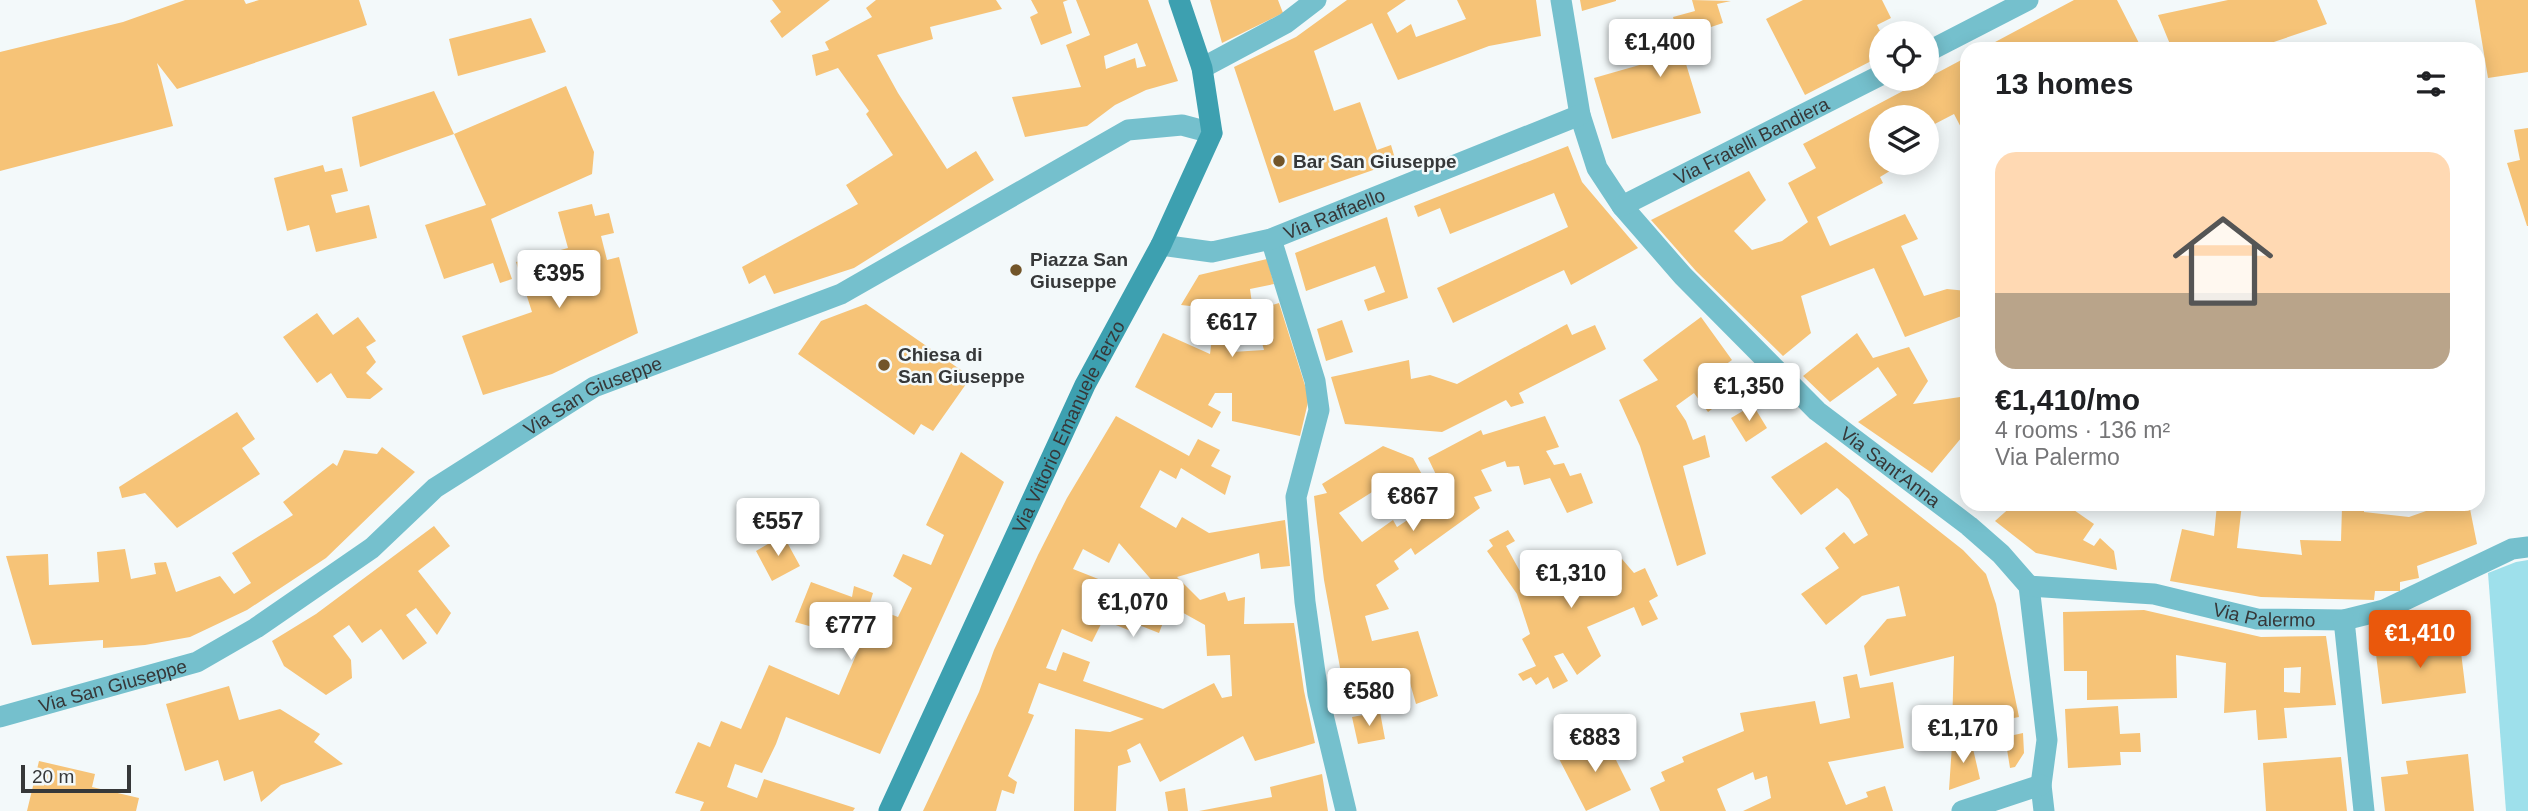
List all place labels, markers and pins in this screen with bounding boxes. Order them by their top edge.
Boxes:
pin: €1,400 [1603,20,1717,79]
place label: Bar San Giuseppe [1293,151,1457,172]
marker: Bar San Giuseppe [1271,153,1287,169]
place label: Piazza San Giuseppe [1030,249,1128,292]
pin: €395 [518,250,600,310]
marker: Piazza San Giuseppe [1008,262,1024,278]
pin: €617 [1191,300,1273,359]
place label: Chiesa di San Giuseppe [898,344,1025,387]
marker: Chiesa di San Giuseppe [876,357,892,373]
pin: €1,350 [1692,364,1806,423]
pin: €867 [1372,474,1454,533]
pin: €557 [737,498,819,558]
pin: €1,310 [1514,550,1628,610]
pin: €1,070 [1076,580,1190,639]
pin: €777 [810,602,892,662]
pin: €1,410 [2363,610,2477,670]
pin: €580 [1328,668,1410,728]
pin: €1,170 [1906,706,2020,765]
pin: €883 [1554,714,1636,774]

